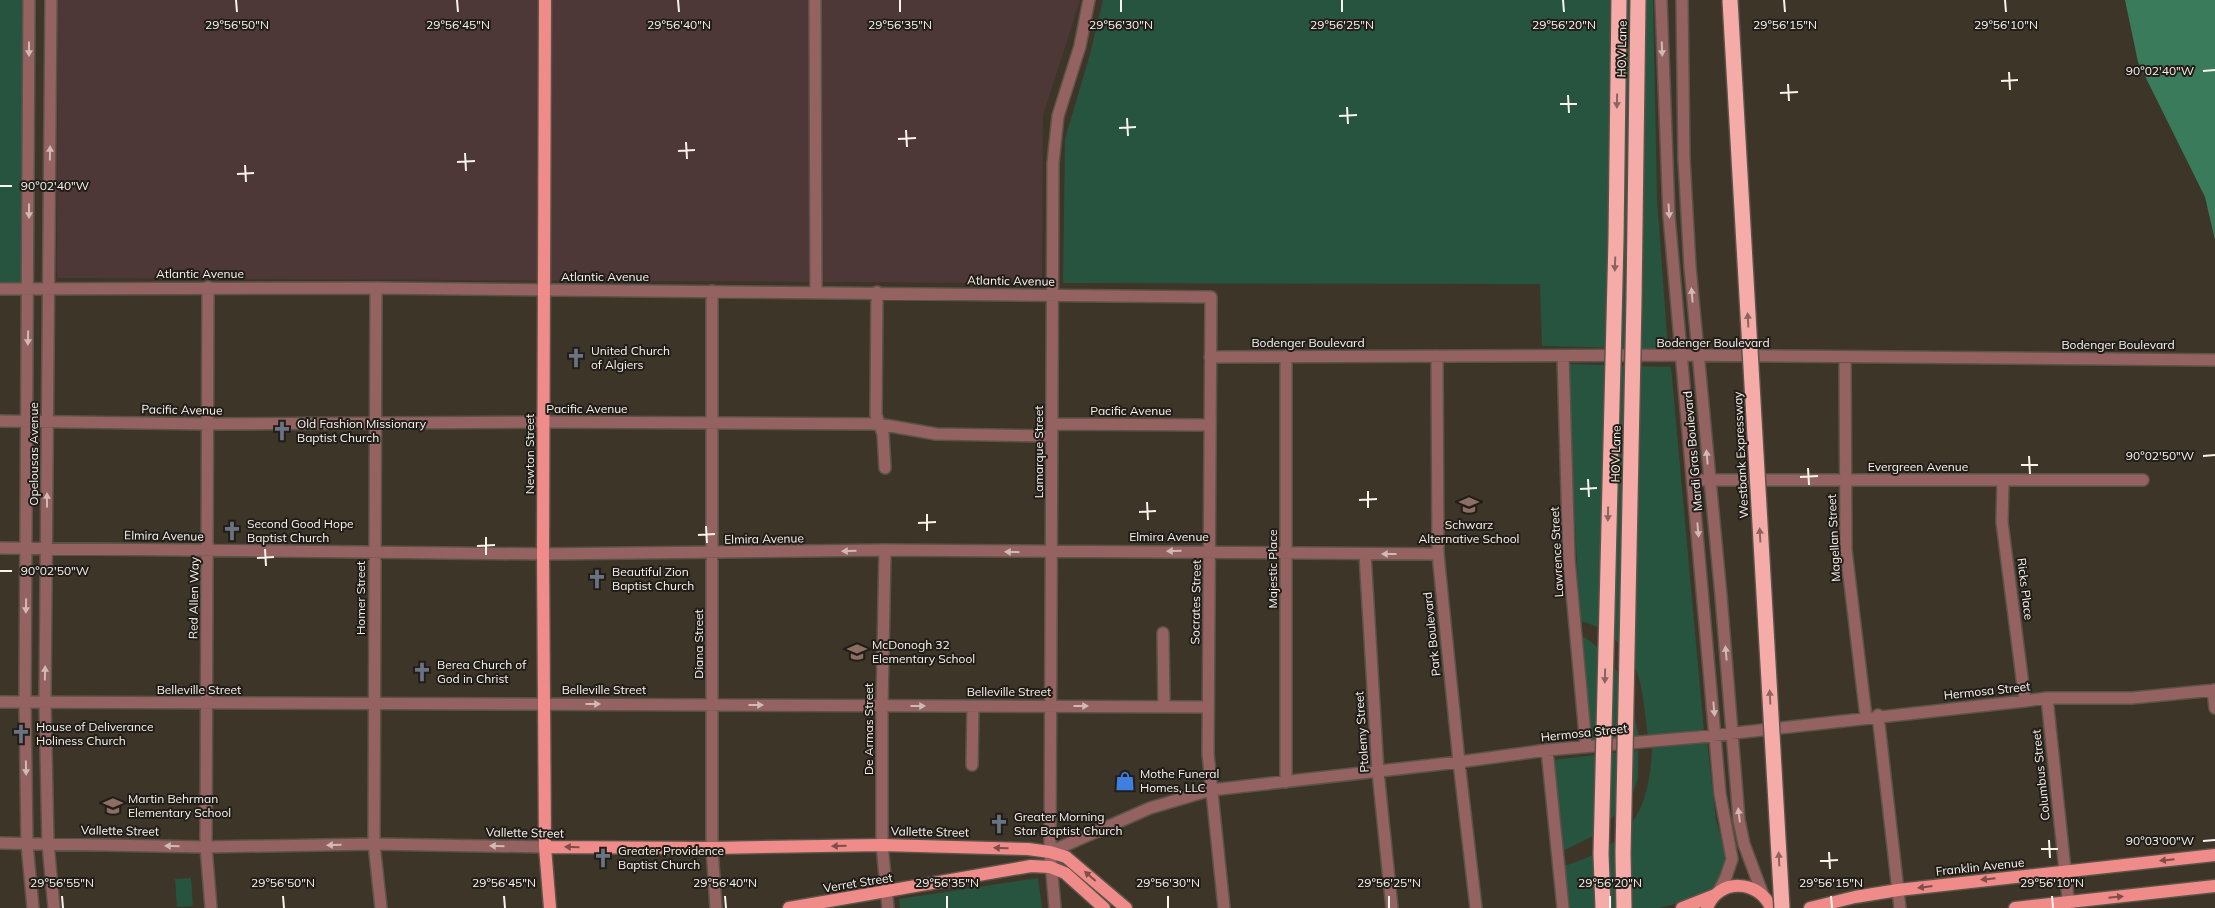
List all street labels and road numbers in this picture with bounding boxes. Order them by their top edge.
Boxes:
street label: HOV Lane [1614,20,1629,78]
street label: Atlantic Avenue [156,266,244,281]
street label: Atlantic Avenue [561,269,649,284]
street label: Atlantic Avenue [967,272,1055,289]
street label: Bodenger Boulevard [1251,335,1365,350]
street label: Bodenger Boulevard [1656,335,1770,350]
street label: Bodenger Boulevard [2061,337,2175,352]
street label: Mardi Gras Boulevard [1680,390,1705,512]
street label: Westbank Expressway [1730,391,1751,519]
street label: Pacific Avenue [141,401,223,418]
street label: Pacific Avenue [546,401,628,416]
street label: Opelousas Avenue [26,402,41,506]
street label: Pacific Avenue [1090,403,1172,418]
street label: Lamarque Street [1031,406,1046,498]
street label: Newton Street [522,414,537,494]
street label: HOV Lane [1608,425,1623,483]
street label: Evergreen Avenue [1868,459,1968,474]
street label: Magellan Street [1824,494,1843,582]
street label: Lawrence Street [1547,506,1566,598]
street label: Elmira Avenue [124,527,204,544]
street label: Elmira Avenue [1129,529,1209,544]
street label: Majestic Place [1265,529,1280,609]
street label: Elmira Avenue [724,530,804,547]
street label: Red Allen Way [185,556,202,639]
street label: Ricks Place [2014,557,2037,621]
street label: Socrates Street [1187,560,1204,644]
street label: Homer Street [353,561,368,635]
street label: Park Boulevard [1420,591,1443,677]
street label: Diana Street [691,609,706,679]
street label: Hermosa Street [1943,679,2031,703]
street label: Belleville Street [157,682,241,697]
street label: Belleville Street [562,682,646,697]
street label: De Armas Street [861,683,876,775]
street label: Belleville Street [967,684,1051,699]
street label: Ptolemy Street [1351,691,1372,773]
street label: Hermosa Street [1540,721,1628,745]
street label: Columbus Street [2028,729,2053,821]
street label: Vallette Street [81,822,159,839]
street label: Vallette Street [891,823,969,840]
street label: Vallette Street [486,824,564,841]
street label: Franklin Avenue [1935,854,2025,879]
street label: Verret Street [822,870,894,895]

